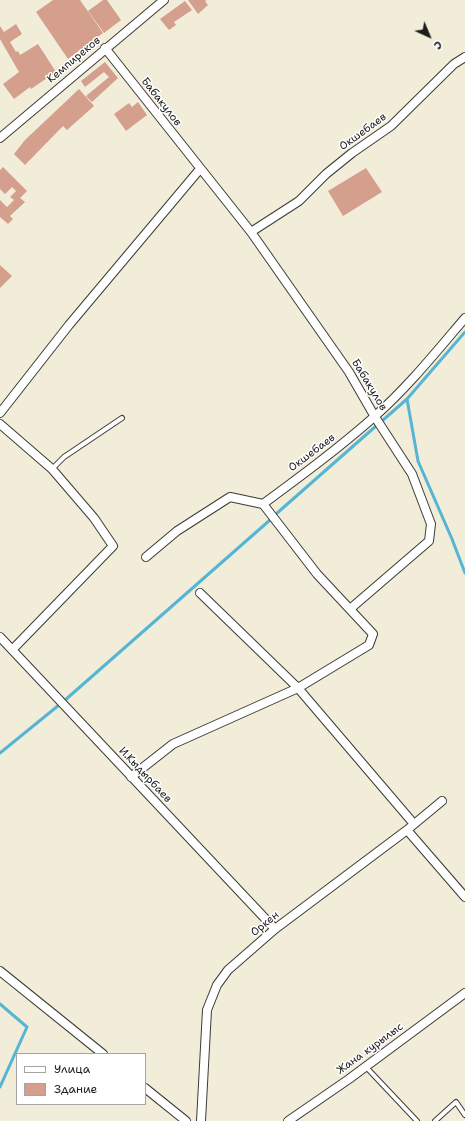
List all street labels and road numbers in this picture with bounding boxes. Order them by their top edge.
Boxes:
street label: Кемпиреков [45,34,103,86]
street label: Бабакулов [138,75,184,129]
street label: Окшебаев [337,110,389,154]
street label: Бабакулов [348,357,390,413]
street label: Окшебаев [286,431,338,475]
street label: И.Кыдырбаев [116,744,174,806]
street label: Оркен [248,909,282,939]
street label: Жана курылыс [334,1020,406,1078]

